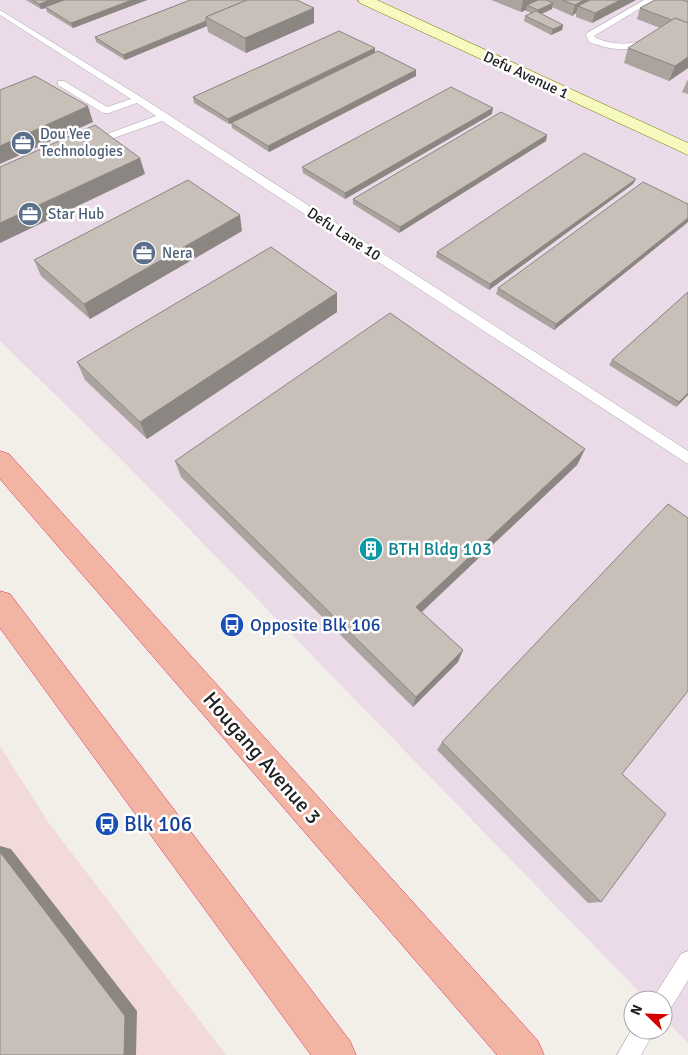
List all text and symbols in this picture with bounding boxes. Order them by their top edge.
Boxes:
street label: Defu Avenue 1 [480,47,572,103]
place label: Dou Yee Technologies [40,125,123,160]
office icon: Dou Yee Technologies [10,130,36,156]
office icon: Star Hub [17,201,43,227]
street label: Defu Lane 10 [304,204,384,264]
place label: Star Hub [48,205,104,223]
office icon: Nera [131,240,157,266]
place label: Nera [162,244,193,262]
building icon: BTH Bldg 103 [358,536,384,562]
place label: BTH Bldg 103 [388,538,492,560]
bus stop icon: Opposite Blk 106 [219,612,245,638]
place label: Opposite Blk 106 [250,614,380,636]
street label: Hougang Avenue 3 [197,686,327,830]
bus stop icon: Blk 106 [94,811,120,837]
place label: Blk 106 [124,811,192,837]
north arrow [623,990,673,1040]
text: N [627,1002,646,1018]

